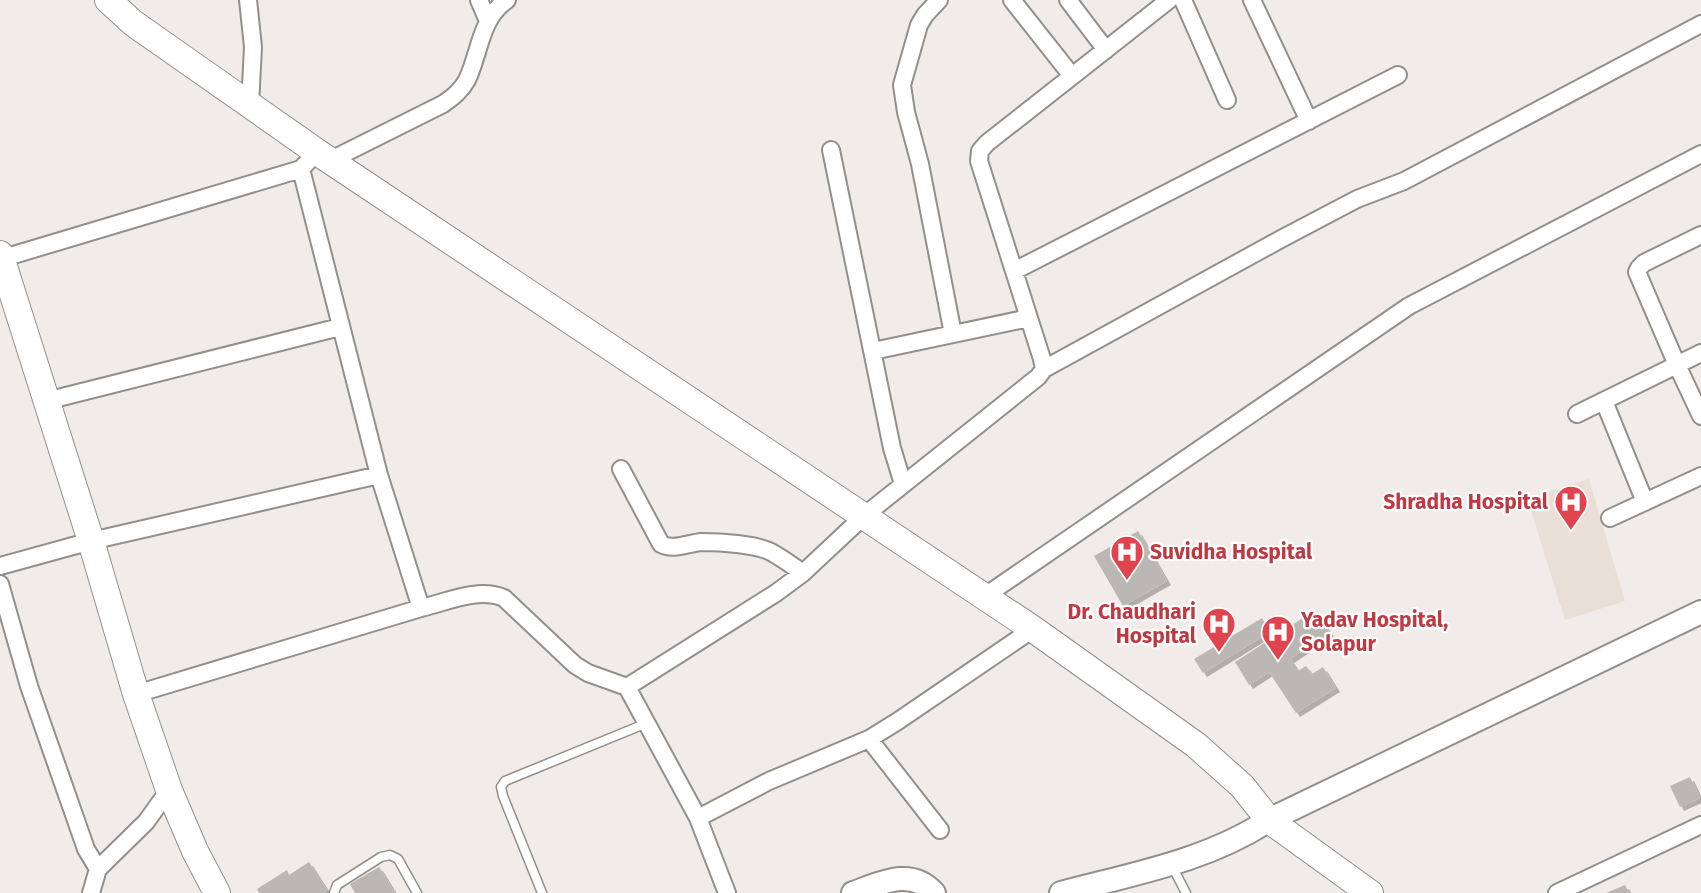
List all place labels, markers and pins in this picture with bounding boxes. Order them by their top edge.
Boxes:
hospital icon: Shradha Hospital [1553,484,1589,531]
place label: Shradha Hospital [1383,489,1549,515]
hospital icon: Suvidha Hospital [1109,534,1145,581]
place label: Suvidha Hospital [1150,539,1313,565]
place label: Dr. Chaudhari Hospital [1068,599,1197,649]
hospital icon: Dr. Chaudhari Hospital [1201,606,1237,653]
place label: Yadav Hospital, Solapur [1300,607,1448,657]
hospital icon: Yadav Hospital, Solapur [1260,614,1296,661]

